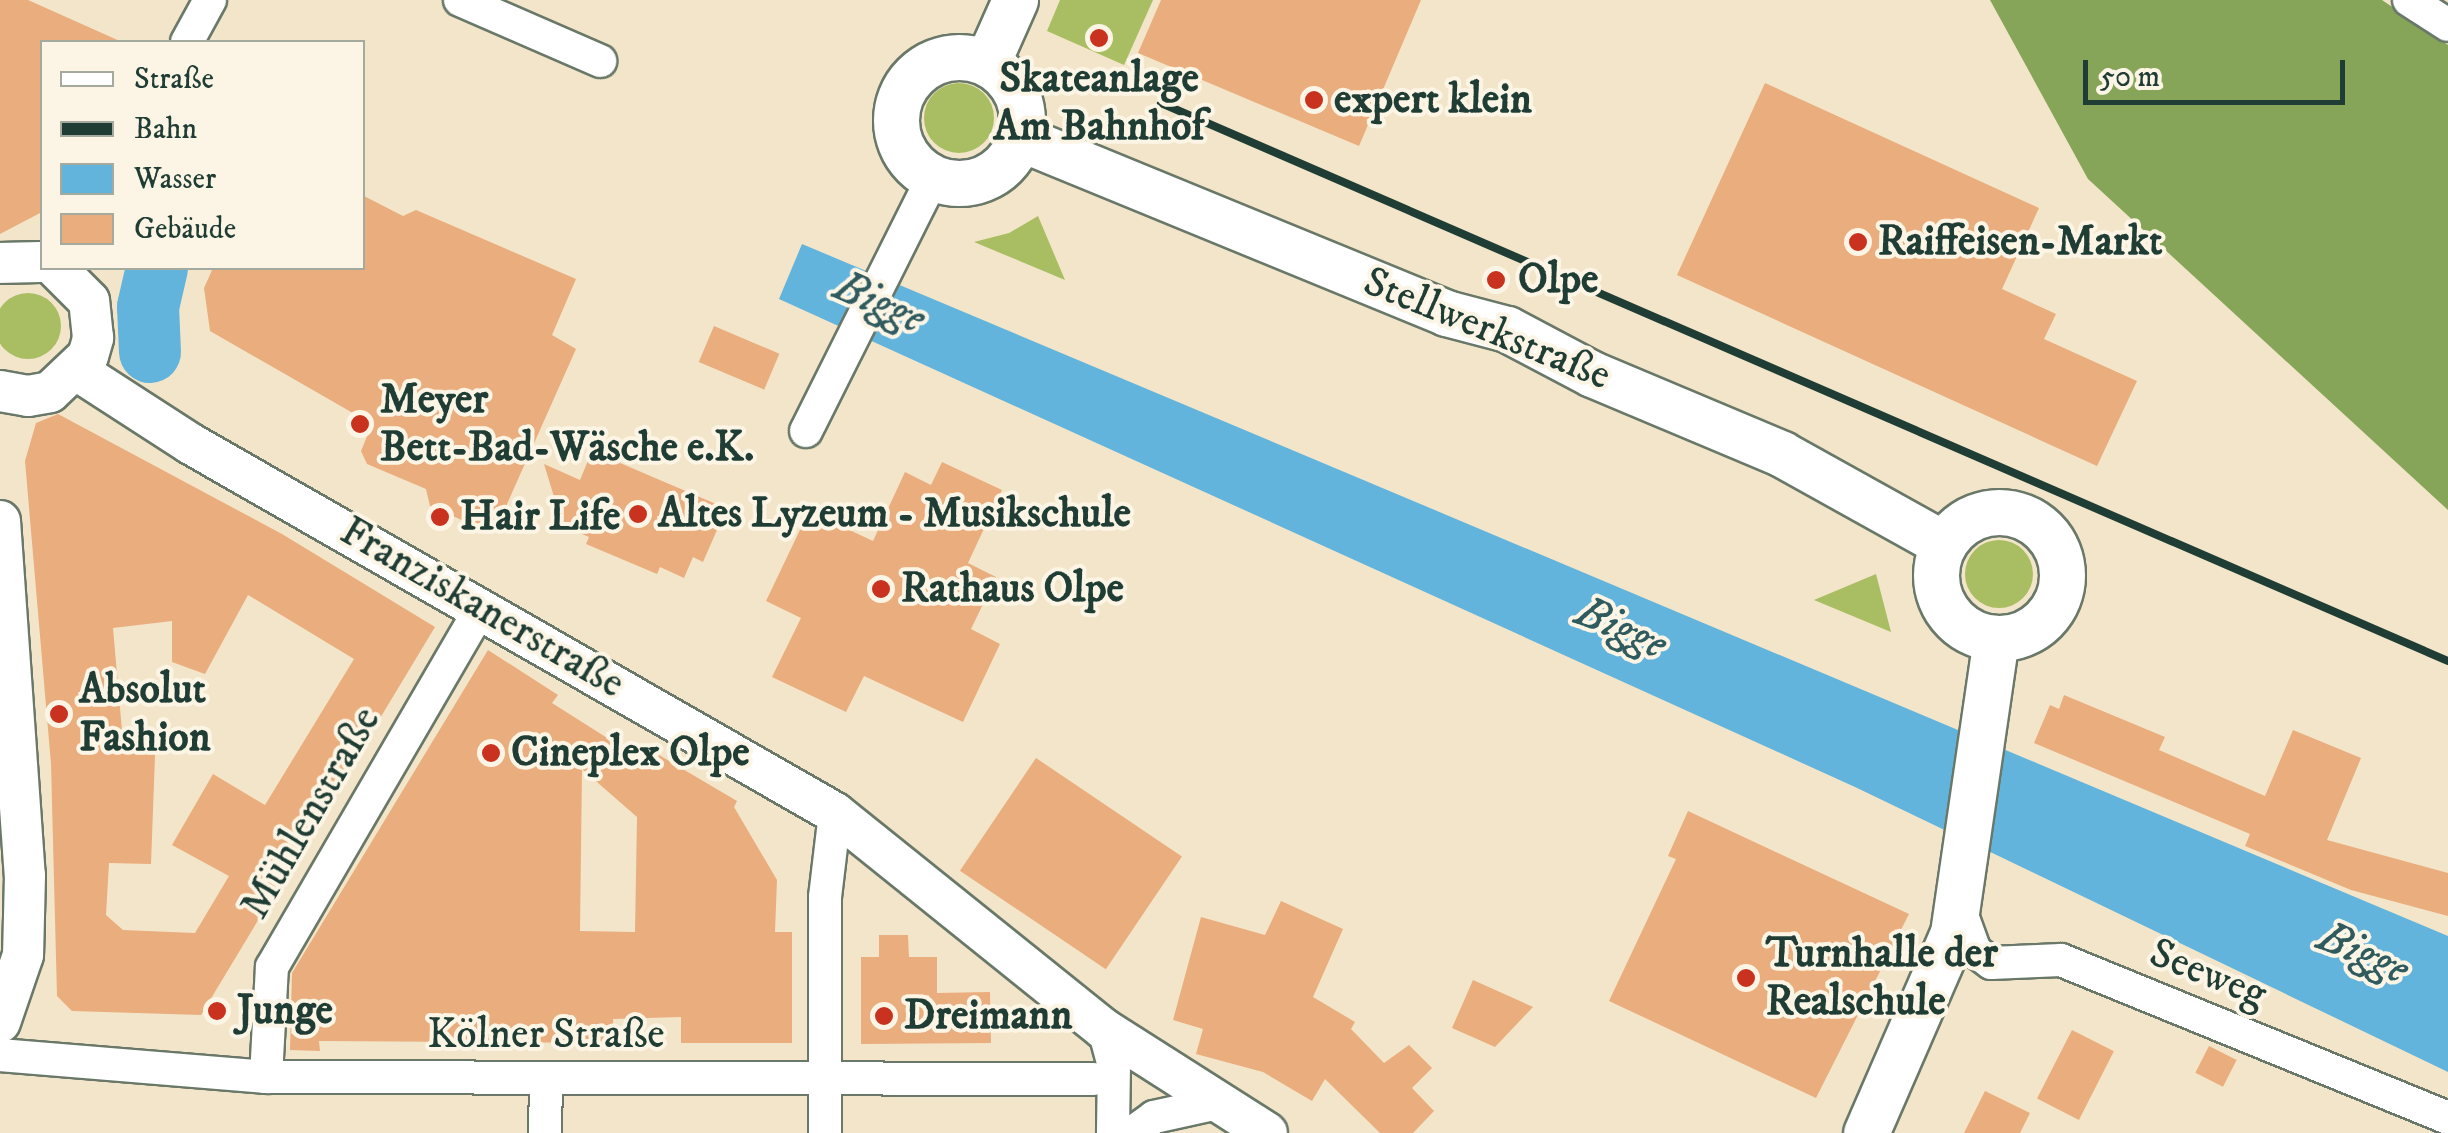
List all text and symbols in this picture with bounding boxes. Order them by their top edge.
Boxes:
marker: Skateanlage Am Bahnhof [1088,27,1110,49]
legend [40,40,365,270]
scale bar [2088,40,2350,102]
place label: Skateanlage Am Bahnhof [993,54,1205,152]
text: 50 m [2100,59,2160,96]
text: Straße [134,61,214,98]
place label: expert klein [1334,75,1532,125]
marker: expert klein [1303,89,1325,111]
text: Bahn [134,111,197,148]
text: Wasser [134,161,216,198]
text: Gebäude [134,211,236,248]
place label: Raiffeisen-Markt [1878,217,2162,267]
marker: Raiffeisen-Markt [1847,231,1869,253]
place label: Olpe [1518,255,1598,305]
street label: Stellwerkstraße [1356,257,1618,401]
water label: Bigge [825,260,933,348]
marker: Olpe [1483,267,1509,293]
place label: Meyer Bett-Bad-Wäsche e.K. [380,375,754,474]
marker: Meyer Bett-Bad-Wäsche e.K. [349,413,371,435]
place label: Altes Lyzeum - Musikschule [658,489,1131,539]
place label: Hair Life [460,492,620,542]
marker: Altes Lyzeum - Musikschule [627,503,649,525]
street label: Franziskanerstraße [331,506,633,710]
marker: Hair Life [429,506,451,528]
place label: Rathaus Olpe [901,564,1124,614]
marker: Rathaus Olpe [870,578,892,600]
water label: Bigge [1567,585,1675,673]
place label: Absolut Fashion [79,665,211,764]
street label: Mühlenstraße [230,698,392,928]
marker: Absolut Fashion [48,703,70,725]
place label: Cineplex Olpe [511,728,750,778]
marker: Cineplex Olpe [480,742,502,764]
water label: Bigge [2309,910,2417,998]
street label: Seeweg [2142,928,2274,1020]
place label: Turnhalle der Realschule [1766,929,1998,1028]
marker: Turnhalle der Realschule [1735,967,1757,989]
place label: Junge [237,986,333,1036]
place label: Dreimann [904,991,1072,1041]
marker: Junge [206,1000,228,1022]
marker: Dreimann [873,1005,895,1027]
street label: Kölner Straße [427,1010,665,1060]

